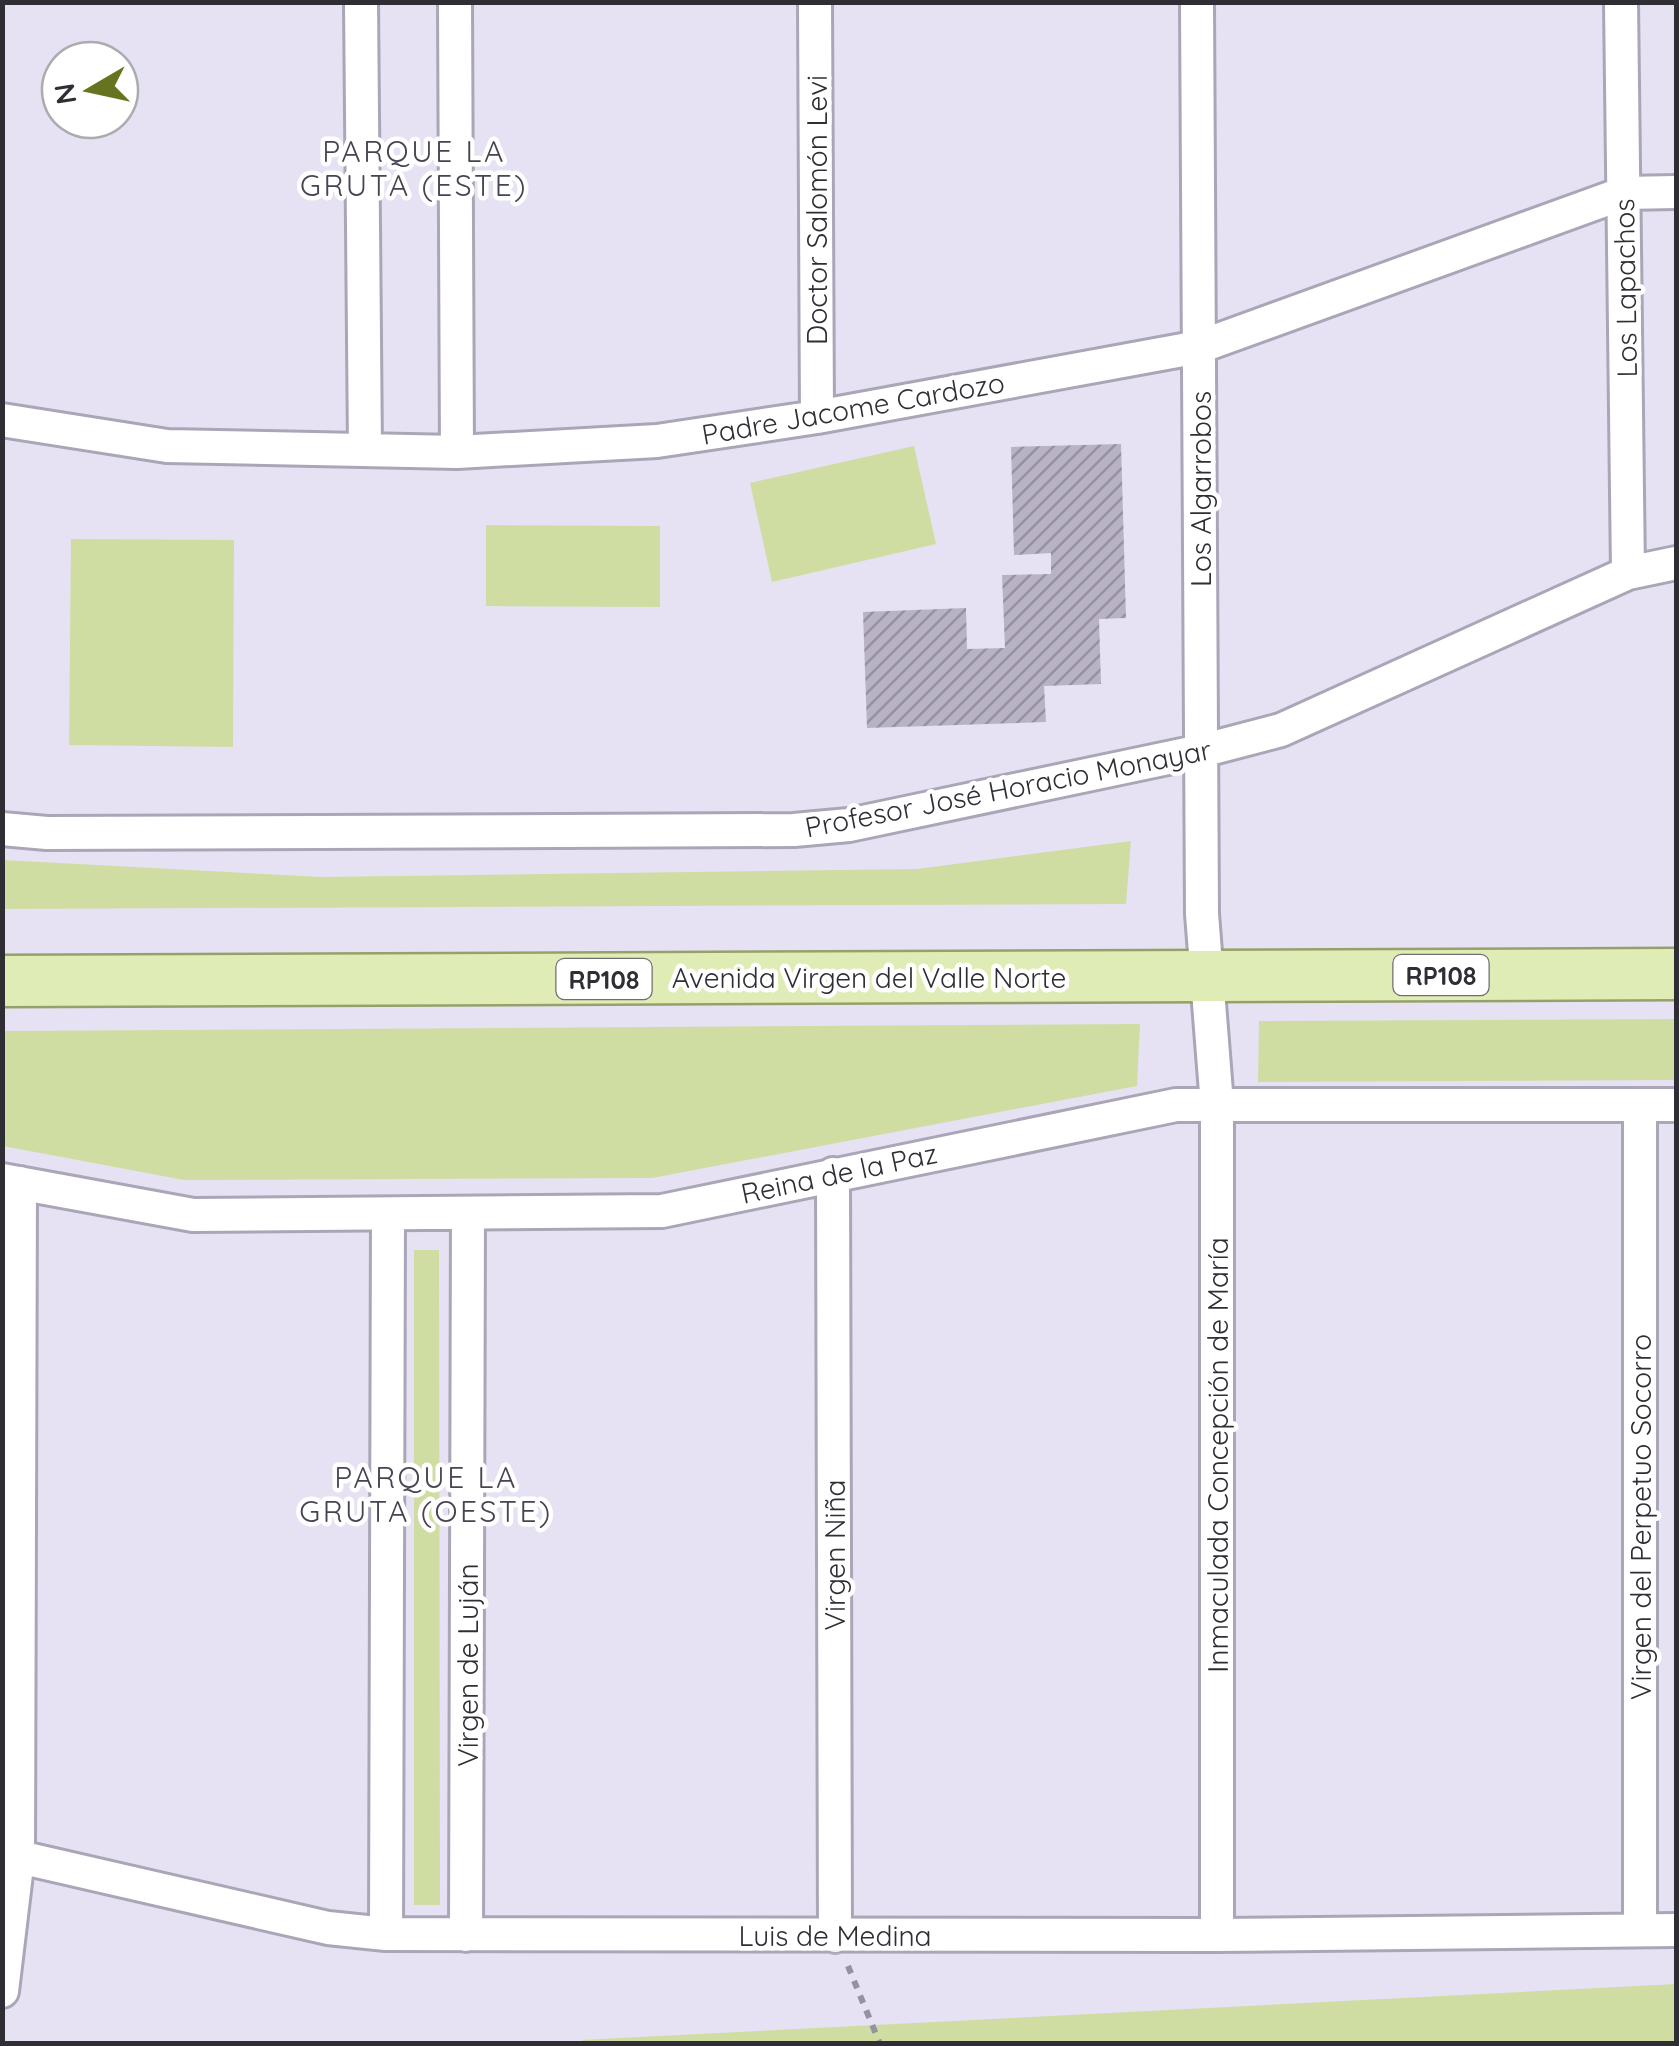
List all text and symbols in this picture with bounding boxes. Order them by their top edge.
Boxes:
north arrow [40,40,140,140]
street label: Doctor Salomón Levi [799,75,834,345]
text: N [46,81,84,107]
district label: PARQUE LA GRUTA (ESTE) [300,132,528,204]
street label: Los Lapachos [1606,198,1644,378]
street label: Padre Jacome Cardozo [699,364,1007,452]
street label: Los Algarrobos [1183,391,1218,587]
street label: Profesor José Horacio Monayar [802,731,1214,845]
road number: RP108 [1394,955,1488,995]
road number: RP108 [556,959,652,999]
street label: Avenida Virgen del Valle Norte [672,960,1066,995]
street label: Reina de la Paz [738,1135,940,1211]
street label: Inmaculada Concepción de María [1200,1237,1235,1673]
street label: Virgen del Perpetuo Socorro [1623,1334,1658,1700]
district label: PARQUE LA GRUTA (OESTE) [299,1458,553,1530]
street label: Virgen Niña [817,1479,852,1631]
street label: Virgen de Luján [450,1563,485,1767]
street label: Luis de Medina [738,1918,932,1953]

